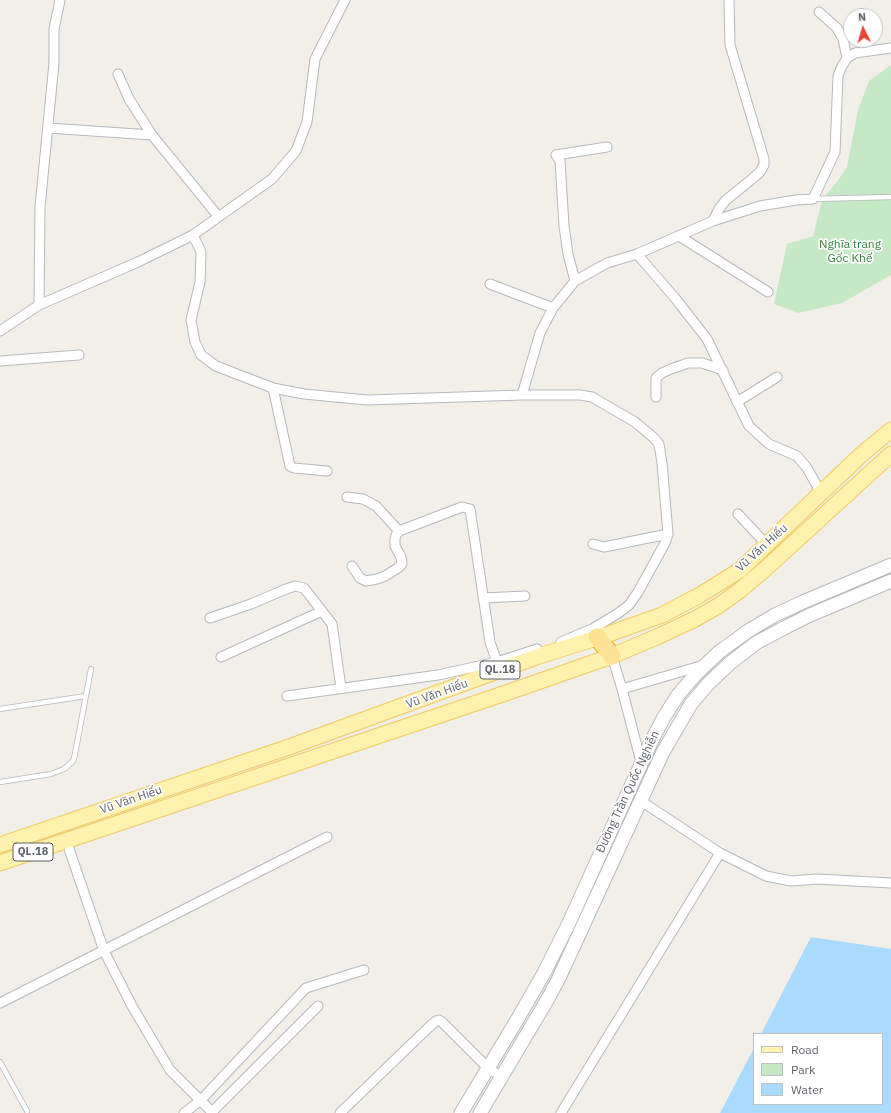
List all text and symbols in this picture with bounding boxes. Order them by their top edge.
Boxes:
north arrow [843,8,883,48]
text: N [857,10,867,24]
park label: Nghĩa trang Gốc Khế [819,238,881,266]
street label: Vũ Văn Hiếu [733,521,791,575]
road number: QL.18 [480,661,520,679]
street label: Vũ Văn Hiếu [404,676,470,712]
street label: Đường Trần Quốc Nghiễn [593,729,663,855]
street label: Vũ Văn Hiếu [98,783,164,817]
road number: QL.18 [13,843,53,861]
legend [753,1033,883,1105]
text: Road [791,1042,819,1057]
text: Park [791,1062,815,1077]
text: Water [791,1082,823,1097]

